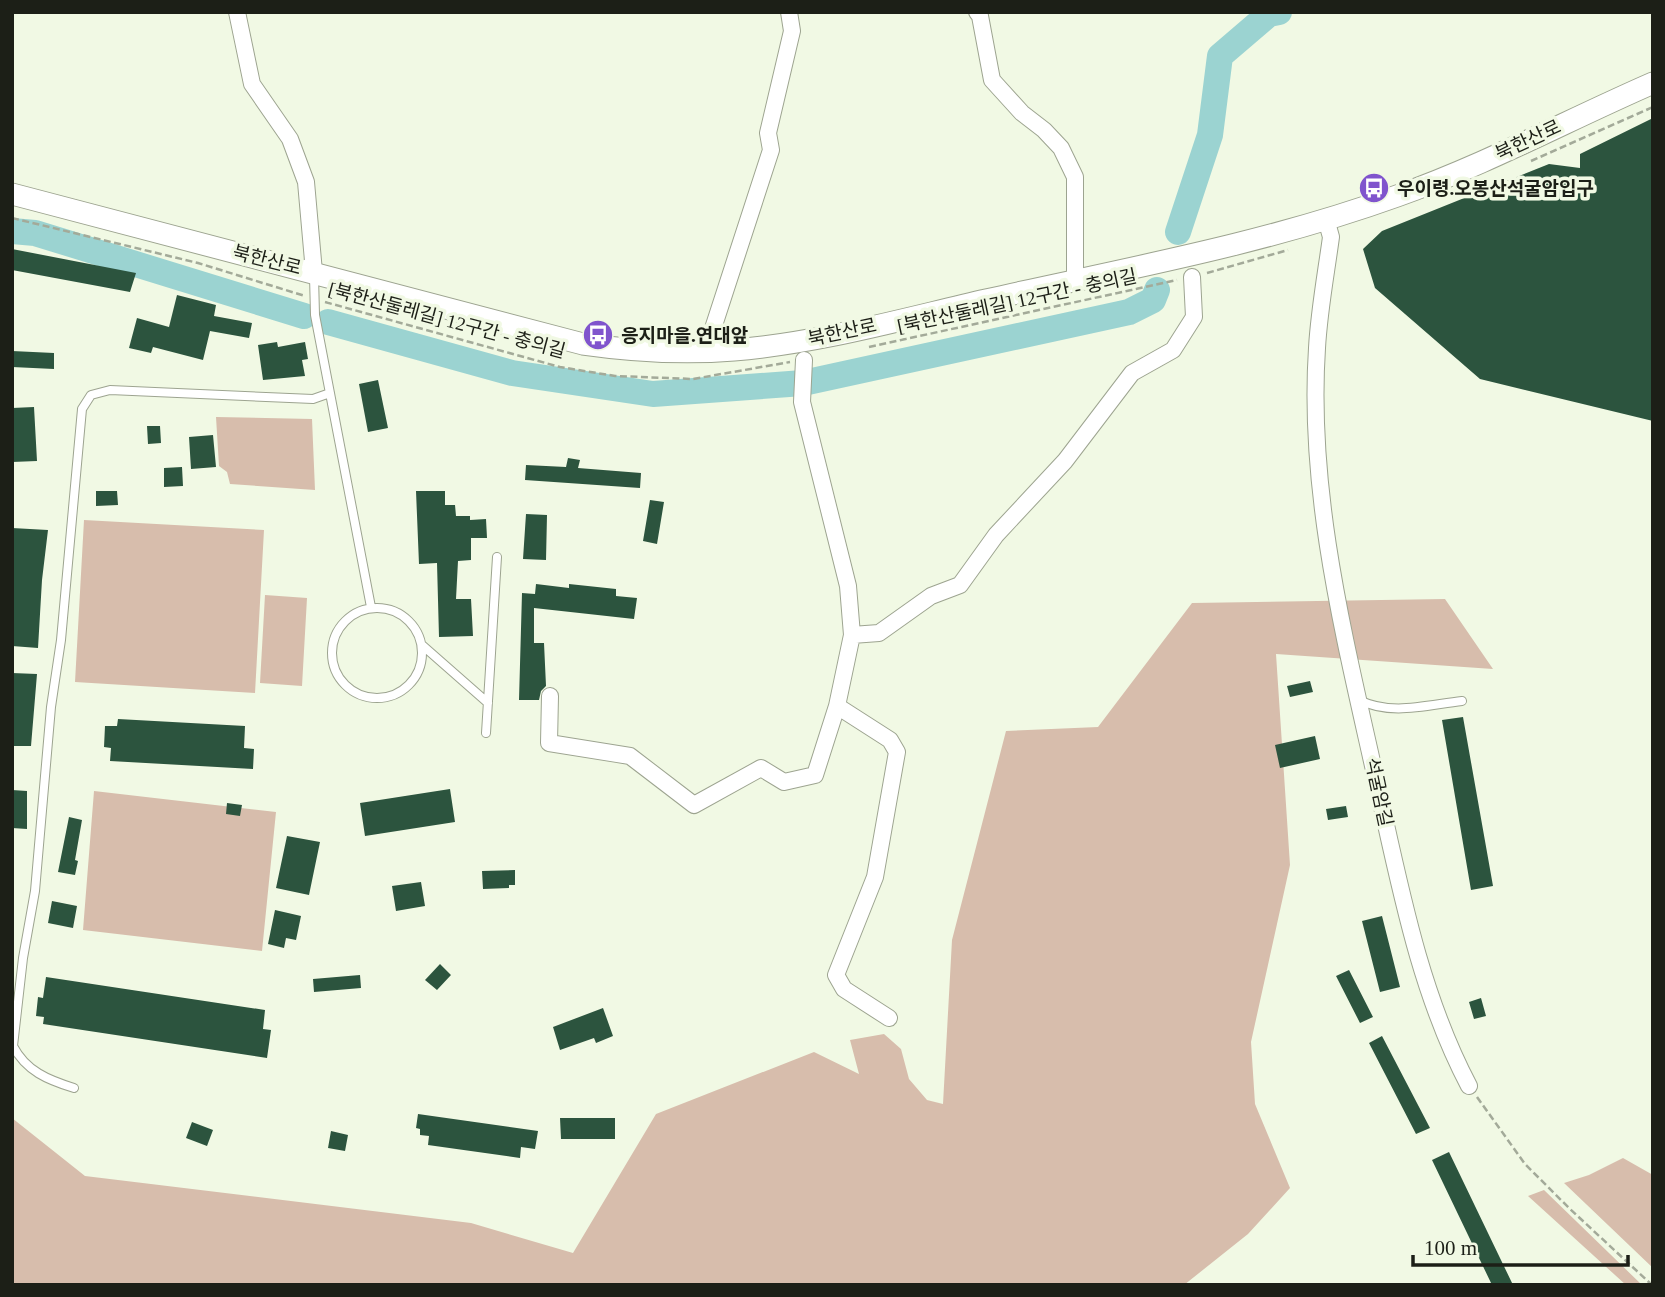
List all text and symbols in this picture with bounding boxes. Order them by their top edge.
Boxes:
street label: 북한산로 [1492,116,1564,164]
bus stop icon: 우이령.오봉산석굴암입구 [1357,171,1391,205]
place label: 우이령.오봉산석굴암입구 [1397,178,1594,199]
street label: 북한산로 [231,241,303,279]
street label: [북한산둘레길] 12구간 - 충의길 [895,265,1139,337]
street label: [북한산둘레길] 12구간 - 충의길 [326,278,568,362]
street label: 북한산로 [806,314,878,350]
bus stop icon: 응지마을.연대앞 [581,318,615,352]
place label: 응지마을.연대앞 [621,325,748,346]
street label: 석굴암길 [1361,756,1397,828]
scale bar [1413,1224,1628,1268]
text: 100 m [1424,1236,1477,1260]

